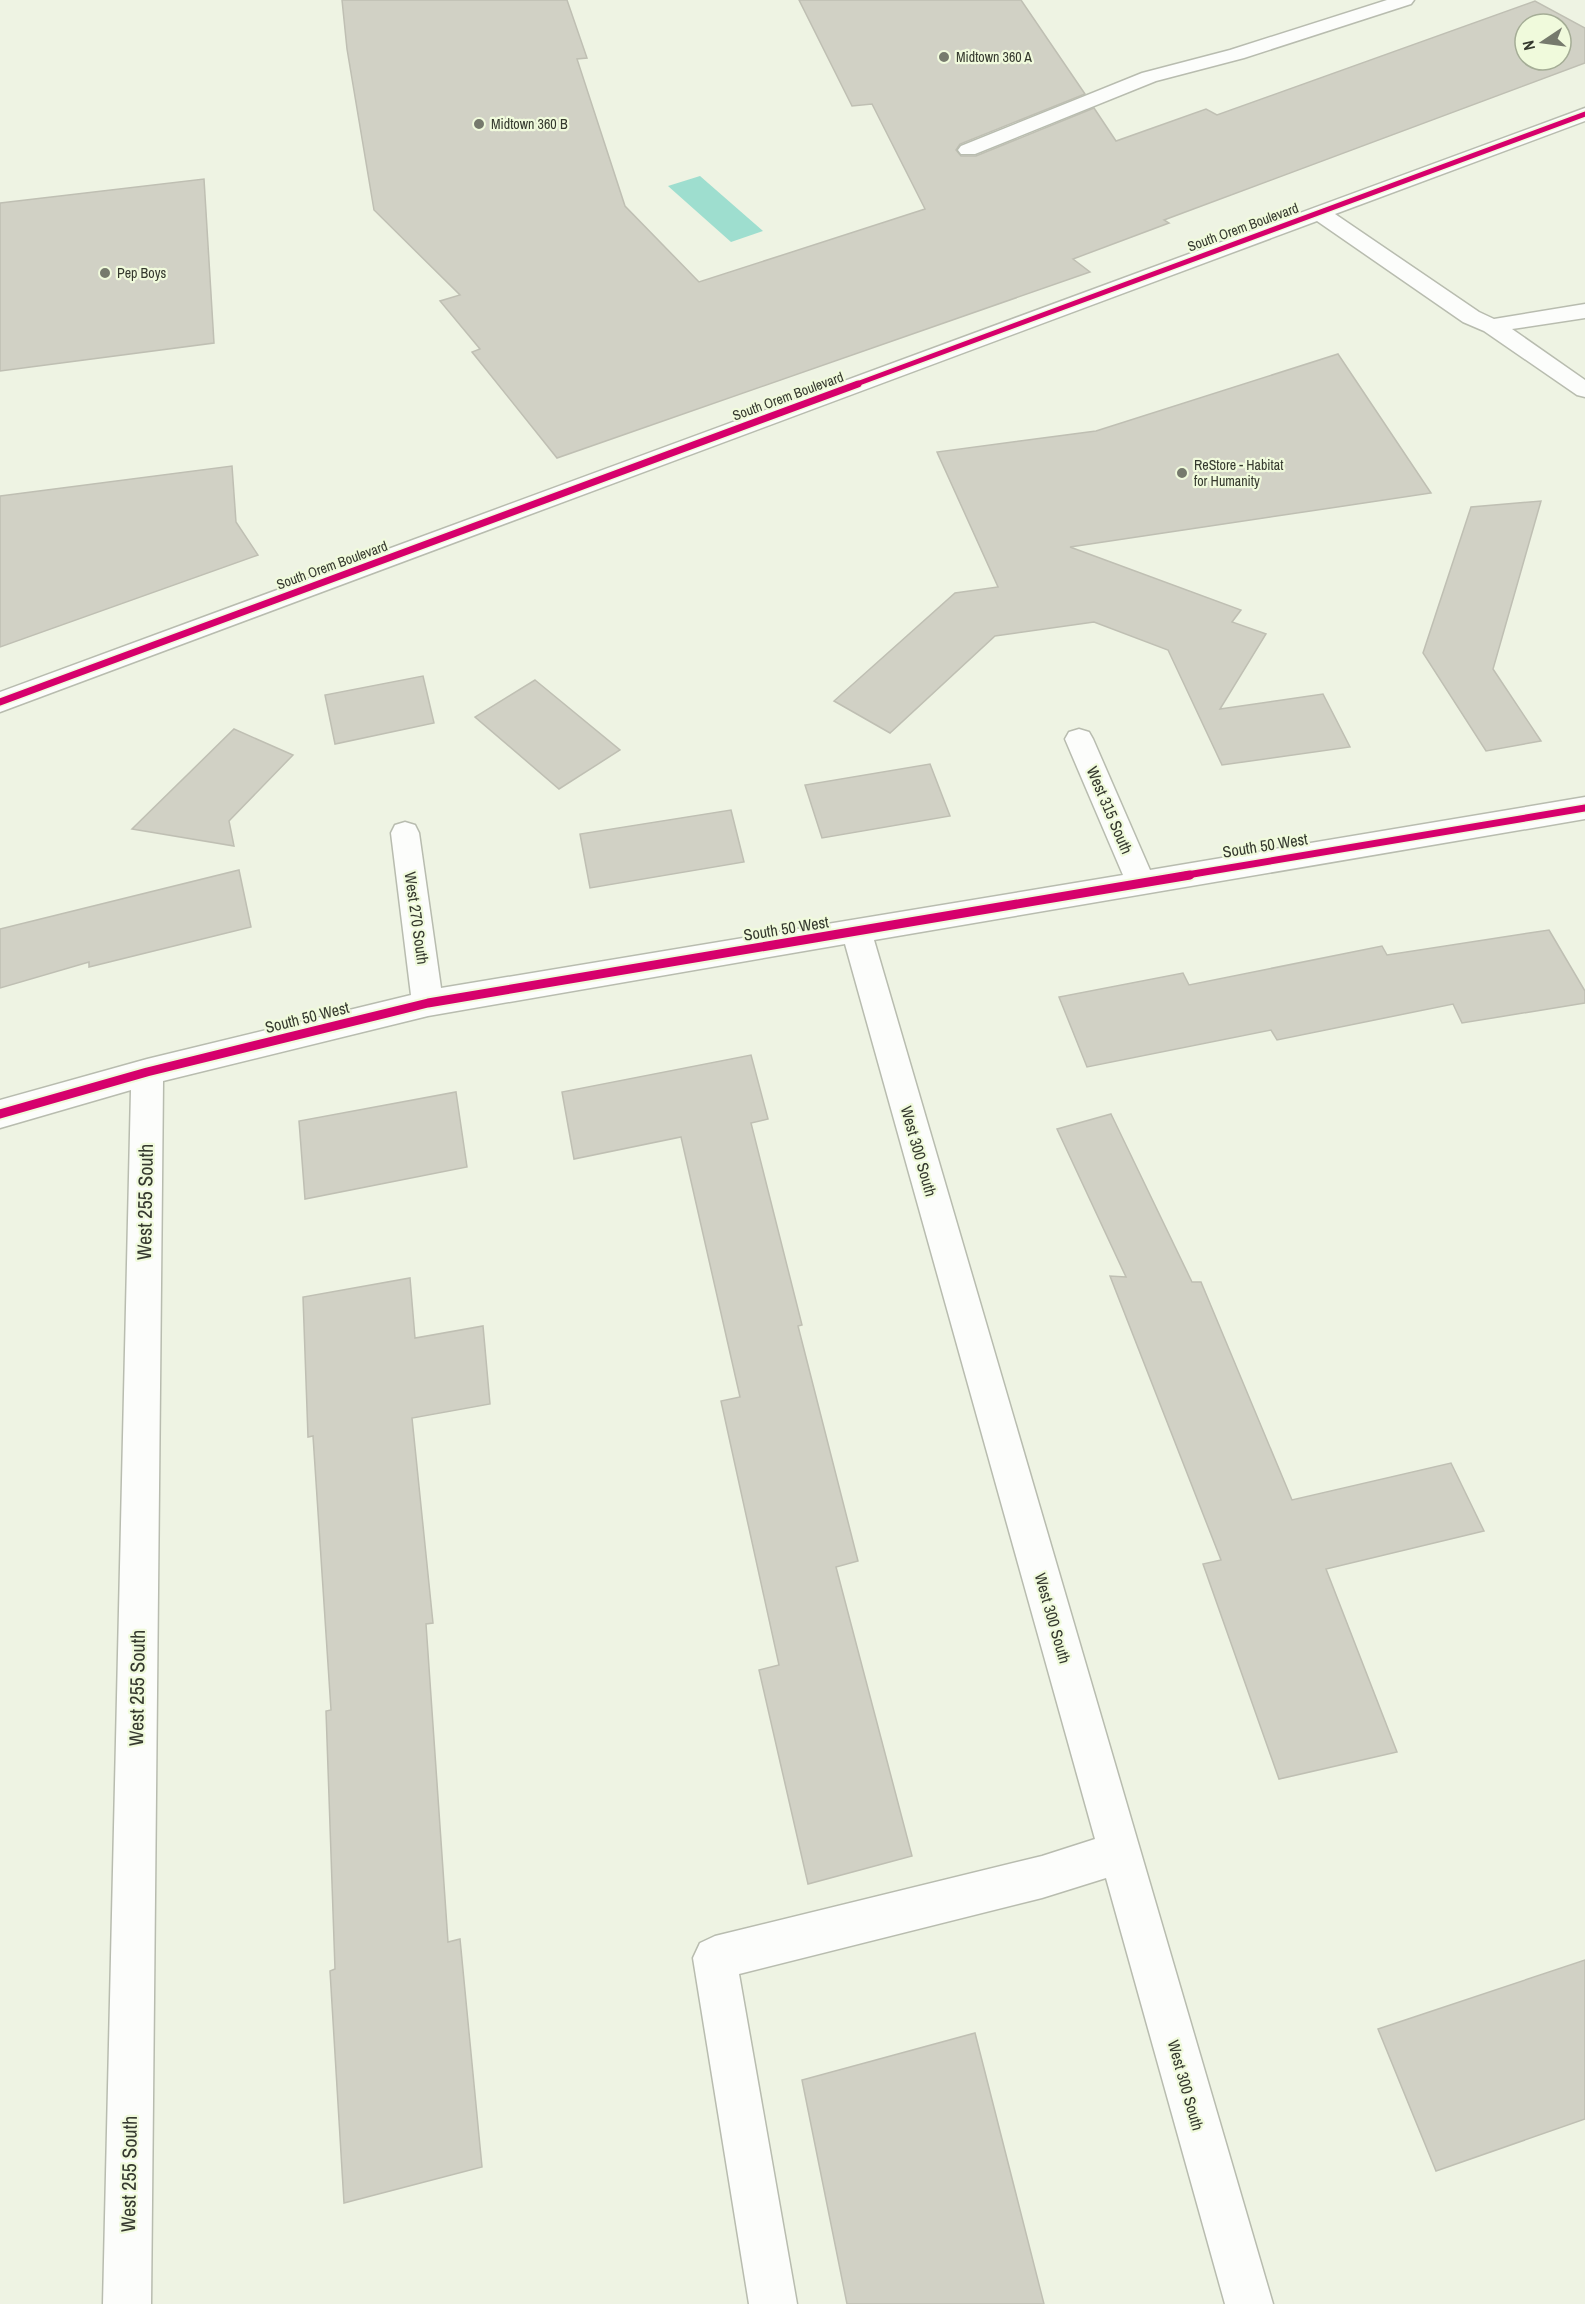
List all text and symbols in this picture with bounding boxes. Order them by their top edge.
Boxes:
north arrow [1513,12,1573,72]
text: N [1517,38,1540,52]
place label: Midtown 360 A [956,48,1032,66]
marker: Midtown 360 A [937,50,951,64]
place label: Midtown 360 B [491,115,568,133]
marker: Midtown 360 B [472,117,486,131]
street label: South Orem Boulevard [1185,199,1301,255]
place label: Pep Boys [117,264,166,282]
marker: Pep Boys [98,266,112,280]
street label: South Orem Boulevard [730,368,846,424]
place label: ReStore - Habitat for Humanity [1194,456,1283,490]
marker: ReStore - Habitat for Humanity [1175,466,1189,480]
street label: South Orem Boulevard [274,537,390,593]
street label: West 315 South [1082,763,1138,857]
street label: South 50 West [1221,827,1309,863]
street label: West 270 South [400,870,434,966]
street label: South 50 West [742,910,830,946]
street label: South 50 West [263,996,352,1038]
street label: West 300 South [896,1103,942,1199]
street label: West 255 South [130,1144,159,1260]
street label: West 300 South [1030,1570,1076,1666]
street label: West 255 South [122,1630,151,1746]
street label: West 300 South [1163,2037,1209,2133]
street label: West 255 South [114,2116,143,2232]

